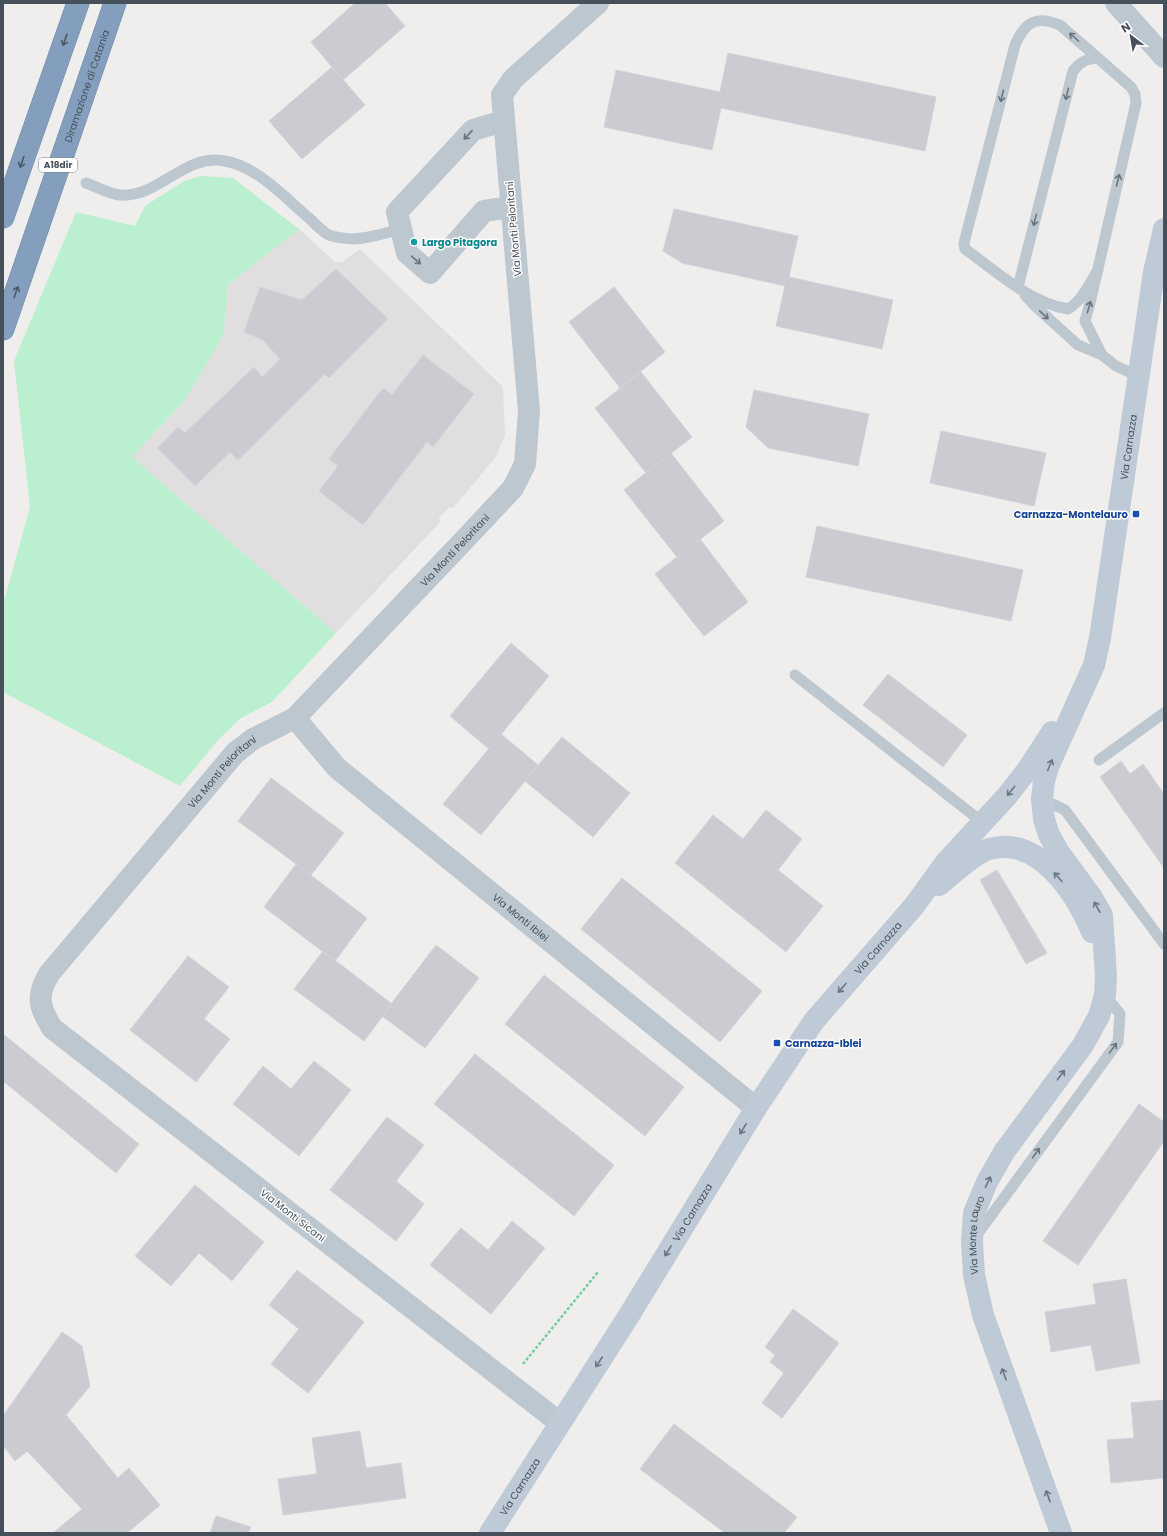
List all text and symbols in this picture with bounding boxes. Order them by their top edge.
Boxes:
north arrow [1111,16,1151,56]
text: N [1118,18,1134,36]
street label: Diramazione di Catania [61,28,113,144]
one-way arrow [61,33,68,46]
one-way arrow [1069,33,1079,42]
one-way arrow [1063,87,1070,100]
one-way arrow [997,89,1005,102]
one-way arrow [463,130,473,140]
one-way arrow [18,156,25,169]
road number: A18dir [39,158,77,172]
one-way arrow [1114,174,1122,187]
street label: Via Monti Peloritani [502,181,525,277]
one-way arrow [1030,213,1038,226]
place label: Largo Pitagora [422,235,498,250]
marker: Largo Pitagora [409,237,419,247]
one-way arrow [410,256,421,265]
one-way arrow [12,286,20,298]
one-way arrow [1086,301,1093,314]
one-way arrow [1039,311,1049,320]
street label: Via Carnazza [1116,413,1141,481]
place label: Carnazza-Montelauro [1014,507,1129,522]
marker: Carnazza-Montelauro [1131,509,1141,519]
street label: Via Monti Peloritani [417,511,493,590]
street label: Via Monti Peloritani [184,732,259,812]
one-way arrow [1046,760,1054,772]
one-way arrow [1007,785,1015,796]
one-way arrow [1053,871,1062,882]
street label: Via Monti Iblei [489,890,552,945]
one-way arrow [1093,901,1101,913]
street label: Via Carnazza [851,918,905,978]
one-way arrow [838,983,847,994]
place label: Carnazza-Iblei [785,1036,862,1051]
marker: Carnazza-Iblei [772,1038,782,1048]
one-way arrow [1109,1043,1118,1054]
one-way arrow [1057,1069,1065,1080]
one-way arrow [739,1123,747,1135]
one-way arrow [1032,1148,1041,1159]
one-way arrow [984,1176,992,1188]
street label: Via Carnazza [669,1181,716,1245]
street label: Via Monti Sicani [257,1185,328,1246]
street label: Via Monte Lauro [965,1193,989,1275]
one-way arrow [664,1245,672,1256]
one-way arrow [595,1356,603,1367]
one-way arrow [1000,1368,1007,1381]
street label: Via Carnazza [496,1455,544,1519]
one-way arrow [1044,1491,1052,1503]

